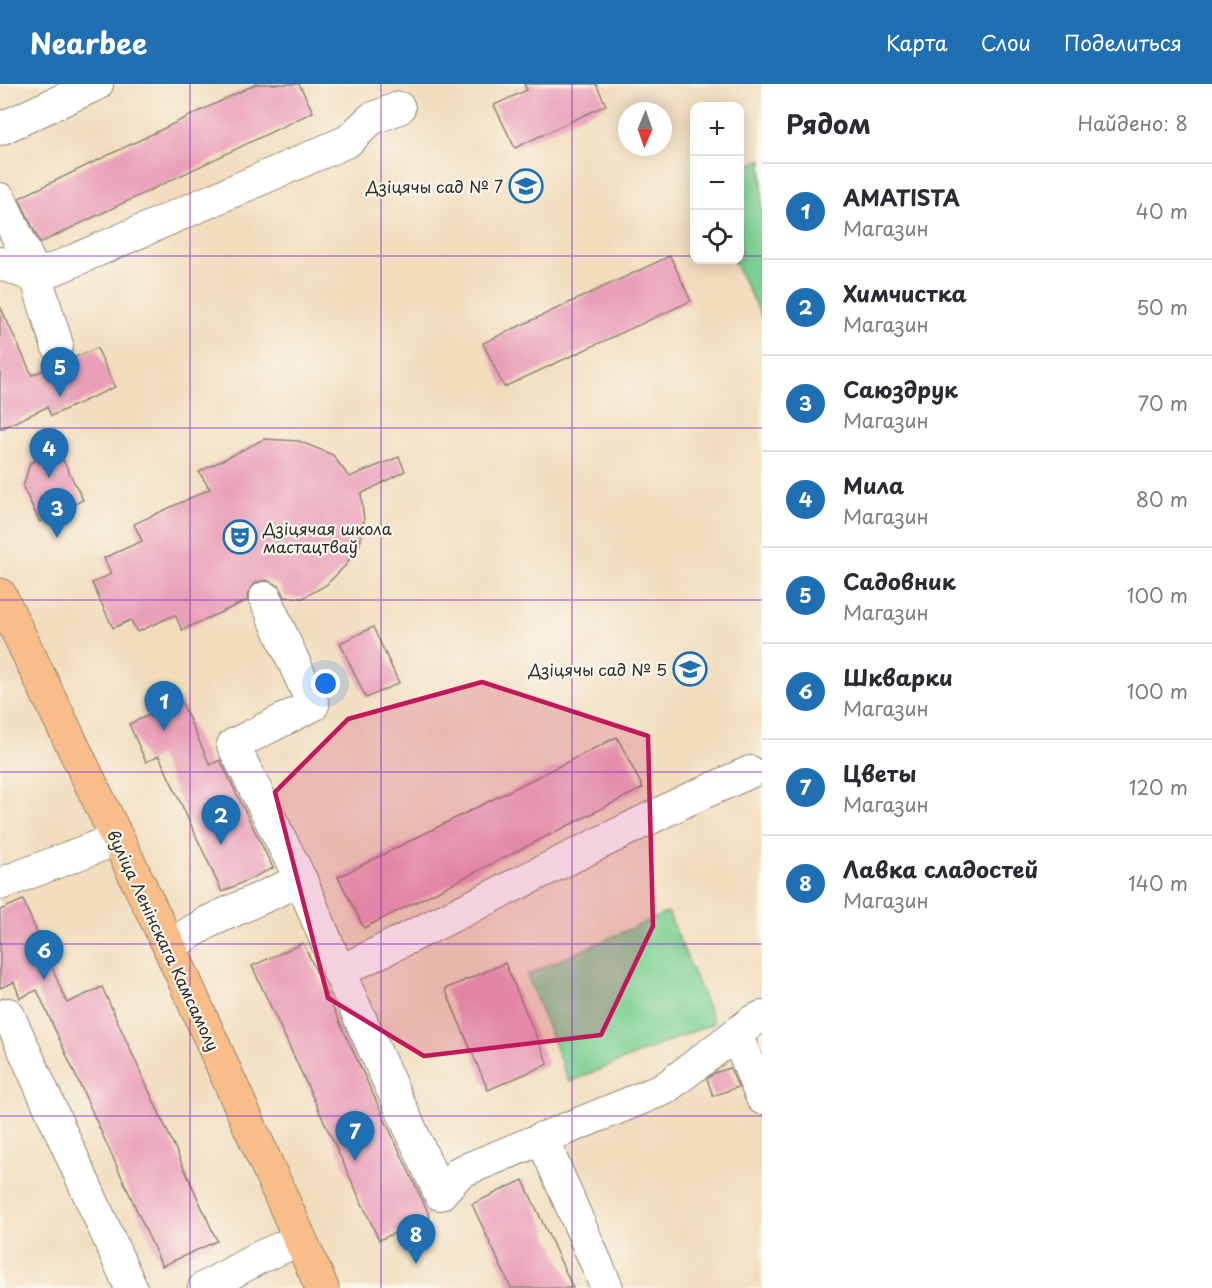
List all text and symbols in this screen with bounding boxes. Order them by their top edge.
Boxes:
text: Nearbee [30,21,147,64]
text: Карта [886,26,948,58]
text: Слои [981,26,1031,58]
text: Поделиться [1064,26,1182,58]
north arrow [618,102,672,156]
map controls [690,102,744,264]
button: + [690,102,744,156]
text: Рядом [786,104,871,143]
text: Найдено: 8 [1078,108,1188,138]
button: − [690,156,744,210]
school or university icon: Дзіцячы сад № 7 [508,168,544,204]
place label: Дзіцячы сад № 7 [365,174,503,198]
text: AMATISTA [843,180,960,213]
text: 1 [801,196,810,226]
text: 40 m [1136,196,1188,226]
button: locate [690,210,744,264]
text: Магазин [843,213,929,243]
text: Химчистка [843,276,967,309]
text: 2 [798,292,813,322]
text: 50 m [1136,292,1188,322]
text: Магазин [843,309,929,339]
pin: 5 [40,348,80,397]
text: Саюздрук [843,372,958,405]
text: 3 [799,388,812,418]
text: 70 m [1138,388,1188,418]
text: Магазин [843,405,929,435]
pin: 4 [29,428,68,478]
text: Мила [843,468,904,501]
text: 4 [799,484,812,514]
text: 80 m [1136,484,1188,514]
pin: 3 [38,488,76,538]
text: Магазин [843,501,929,531]
place label: Дзіцячая школа мастацтваў [262,516,392,558]
theatre icon: Дзіцячая школа мастацтваў [222,519,258,555]
text: Садовник [843,564,956,597]
text: 5 [799,580,812,610]
text: 100 m [1127,580,1188,610]
text: Магазин [843,597,929,627]
school or university icon: Дзіцячы сад № 5 [672,651,708,687]
place label: Дзіцячы сад № 5 [527,657,667,681]
text: Шкварки [843,660,953,693]
your location [311,669,340,698]
text: 6 [798,676,813,706]
text: 100 m [1127,676,1188,706]
pin: 1 [144,682,184,731]
text: Магазин [843,693,929,723]
text: Цветы [843,756,916,789]
text: 7 [800,772,811,802]
text: 120 m [1129,772,1188,802]
text: Магазин [843,789,929,819]
pin: 2 [202,796,240,845]
street label: вуліца Ленінскага Камсамолу [102,825,226,1055]
text: Лавка сладостей [843,852,1038,885]
text: 8 [799,868,812,898]
text: 140 m [1128,868,1188,898]
text: Магазин [843,885,929,915]
pin: 6 [24,930,63,980]
pin: 7 [336,1112,374,1161]
pin: 8 [396,1214,436,1264]

